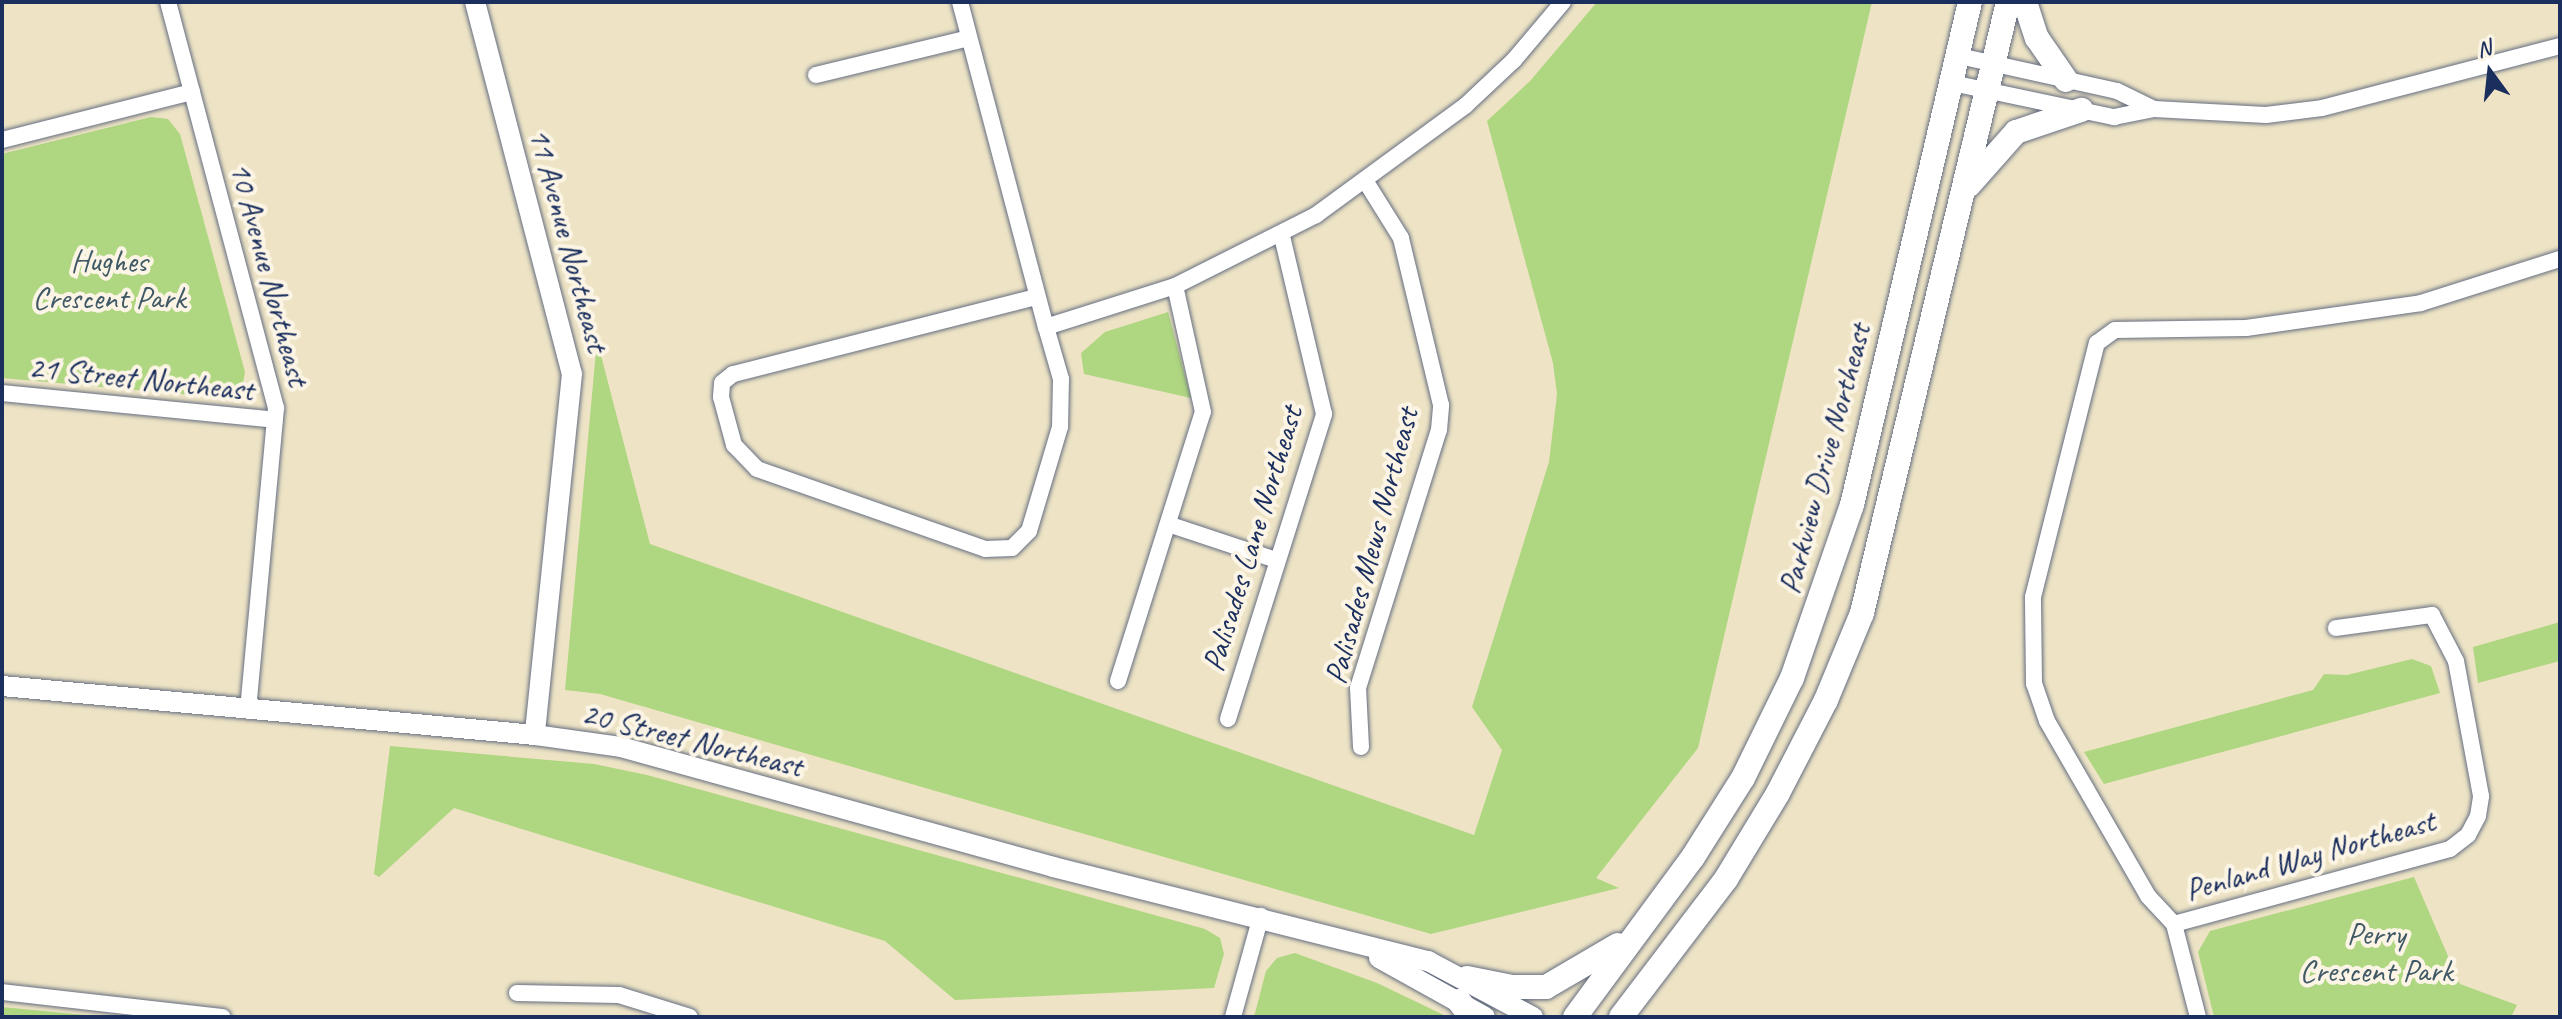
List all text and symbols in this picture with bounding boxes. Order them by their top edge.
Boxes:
north arrow [2450,32,2530,112]
text: N [2474,34,2494,64]
street label: 11 Avenue Northeast [520,124,616,356]
street label: 10 Avenue Northeast [221,158,317,390]
park label: Hughes Crescent Park [32,243,186,318]
street label: Parkview Drive Northeast [1770,319,1880,599]
street label: 21 Street Northeast [27,348,255,410]
street label: Palisades Lane Northeast [1194,401,1312,677]
street label: Palisades Mews Northeast [1317,403,1427,689]
street label: 20 Street Northeast [578,694,806,786]
street label: Penland Way Northeast [2180,802,2440,910]
park label: Perry Crescent Park [2299,916,2453,991]

